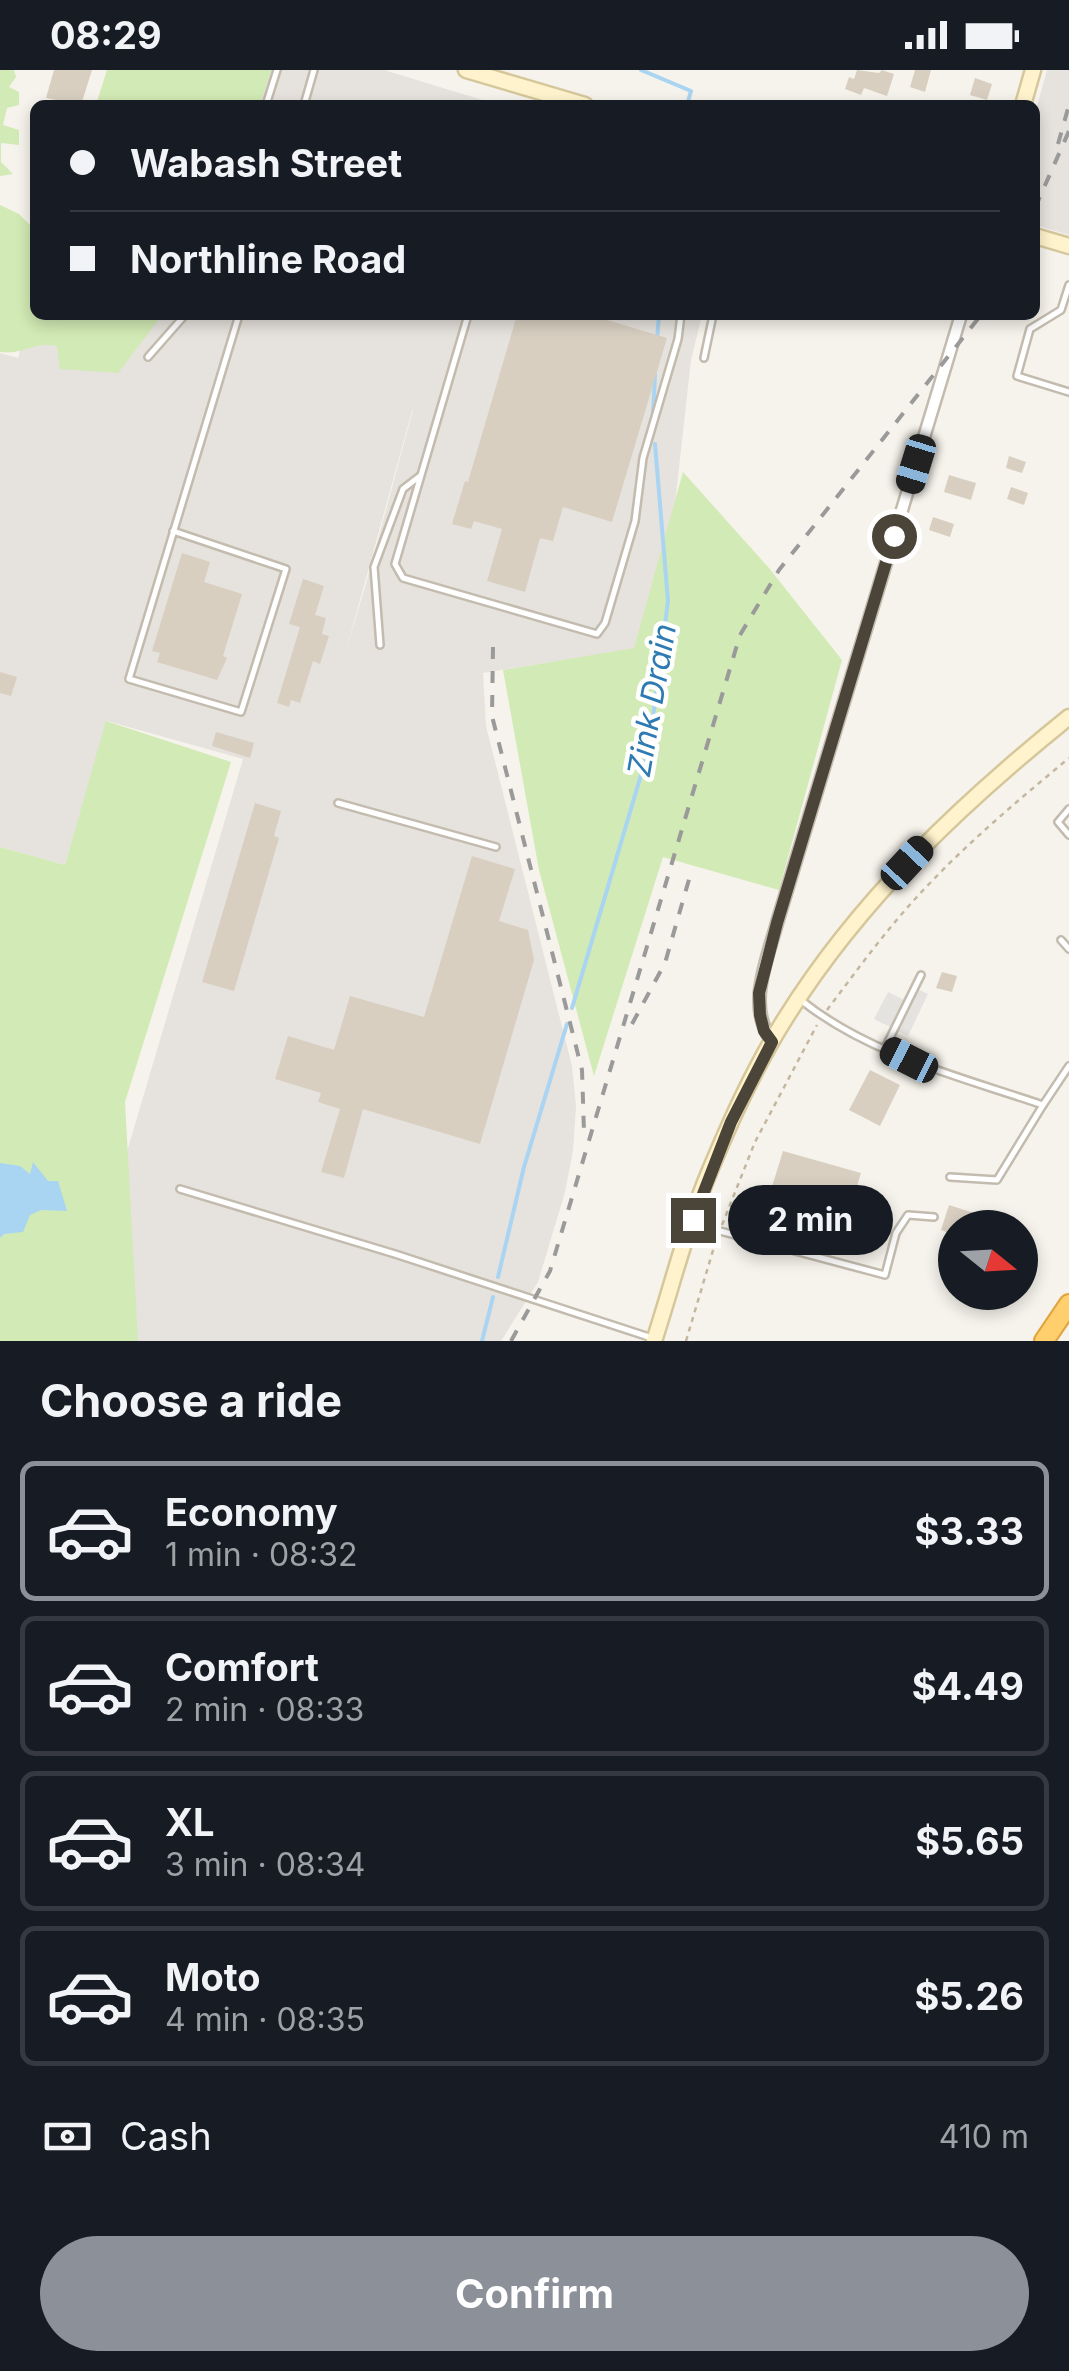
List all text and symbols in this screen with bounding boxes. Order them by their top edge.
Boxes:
text: 08:29 [50,12,162,58]
text: Wabash Street [130,140,402,186]
text: Northline Road [130,236,406,282]
car [893,431,939,497]
route start [872,514,917,559]
water label: Zink Drain [619,621,684,779]
car [876,831,938,895]
car [875,1033,943,1087]
callout: 2 min [728,1185,893,1255]
route end [671,1198,716,1243]
text: 2 min [768,1200,853,1239]
north arrow [938,1210,1038,1310]
map controls [938,1210,1038,1310]
text: Choose a ride [40,1373,342,1428]
icon: car [45,1486,135,1576]
text: Economy [165,1489,338,1535]
text: $3.33 [915,1508,1024,1554]
text: 1 min · 08:32 [165,1535,357,1574]
icon: car [45,1641,135,1731]
text: Comfort [165,1644,319,1690]
text: $4.49 [912,1663,1024,1709]
text: 2 min · 08:33 [165,1690,364,1729]
icon: car [45,1796,135,1886]
text: XL [165,1799,215,1845]
text: $5.65 [915,1818,1024,1864]
text: 3 min · 08:34 [165,1845,365,1884]
icon: car [45,1951,135,2041]
text: Moto [165,1954,261,2000]
text: $5.26 [914,1973,1024,2019]
text: 4 min · 08:35 [165,2000,365,2039]
icon: cash [40,2109,95,2164]
text: Cash [120,2113,212,2159]
text: 410 m [939,2117,1029,2156]
button: Confirm [40,2236,1029,2351]

